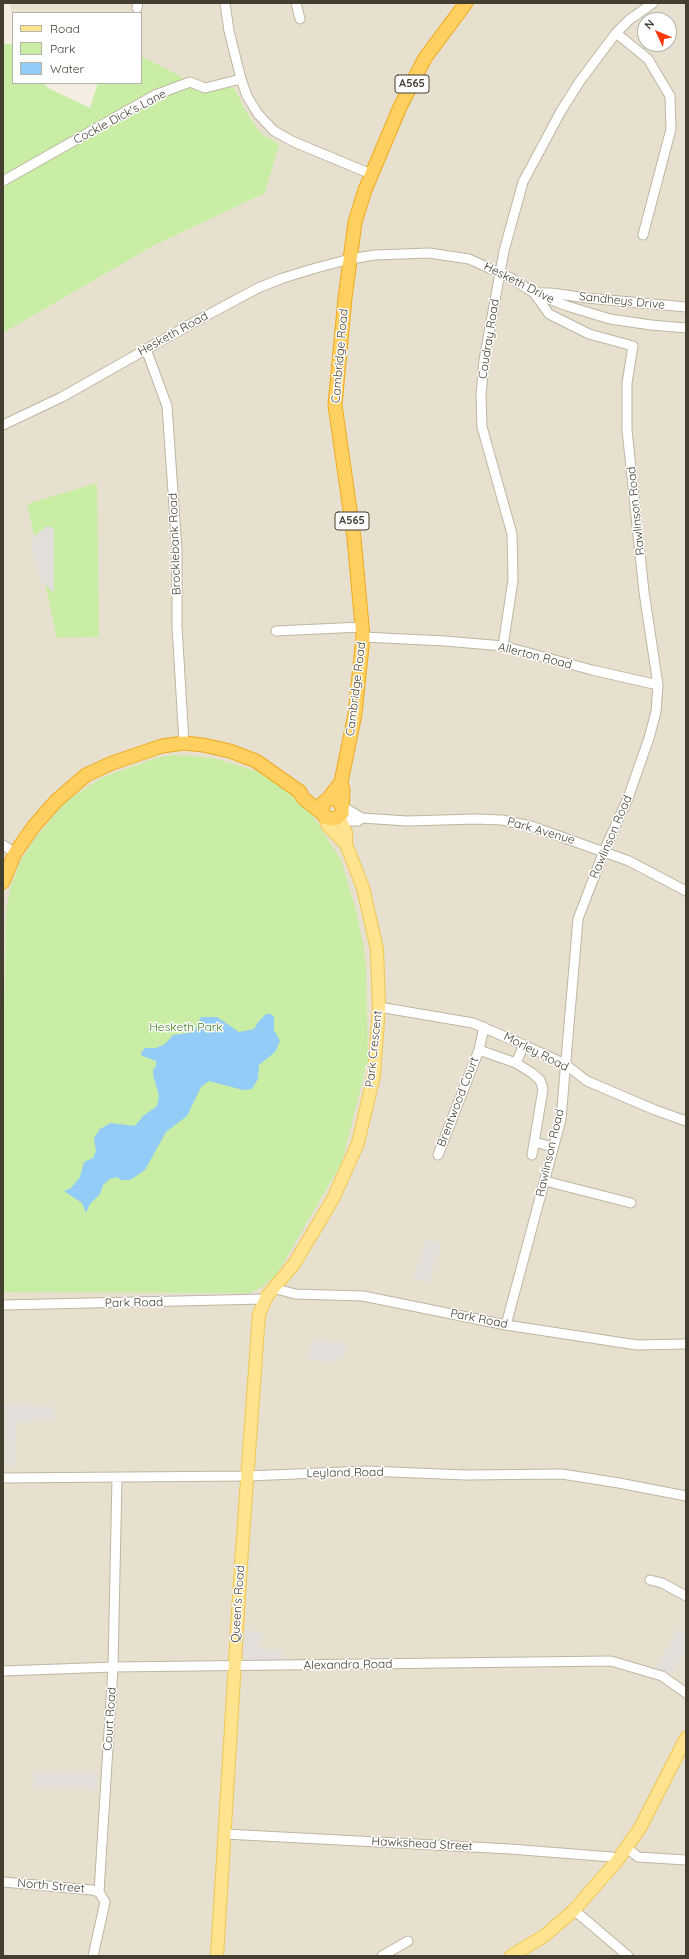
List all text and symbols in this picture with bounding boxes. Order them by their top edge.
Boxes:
legend [12,12,142,84]
north arrow [637,12,677,52]
text: N [641,17,657,32]
text: Road [50,21,80,36]
text: Park [50,41,75,56]
text: Water [50,61,84,76]
road number: A565 [395,75,429,93]
street label: Cockle Dick's Lane [71,87,169,147]
street label: Hesketh Drive [481,259,557,307]
street label: Sandheys Drive [578,289,666,313]
street label: Coudray Road [476,298,502,380]
street label: Cambridge Road [329,308,351,404]
street label: Hesketh Road [135,309,211,359]
street label: Rawlinson Road [624,466,648,556]
street label: Brocklebank Road [166,493,184,595]
road number: A565 [335,512,369,530]
street label: Allerton Road [496,640,574,672]
street label: Cambridge Road [343,641,369,737]
street label: Rawlinson Road [587,793,635,881]
street label: Park Avenue [506,814,576,848]
street label: Park Crescent [363,1010,385,1088]
park label: Hesketh Park [149,1020,223,1034]
street label: Morley Road [501,1029,571,1075]
street label: Brentwood Court [434,1055,482,1149]
street label: Rawlinson Road [533,1108,567,1198]
street label: Park Road [105,1295,163,1311]
street label: Park Road [449,1306,509,1332]
street label: Leyland Road [306,1465,384,1481]
street label: Queen's Road [228,1565,248,1643]
street label: Alexandra Road [303,1657,393,1673]
street label: Court Road [101,1687,119,1751]
street label: Hawkshead Street [371,1834,473,1854]
street label: North Street [17,1876,85,1896]

